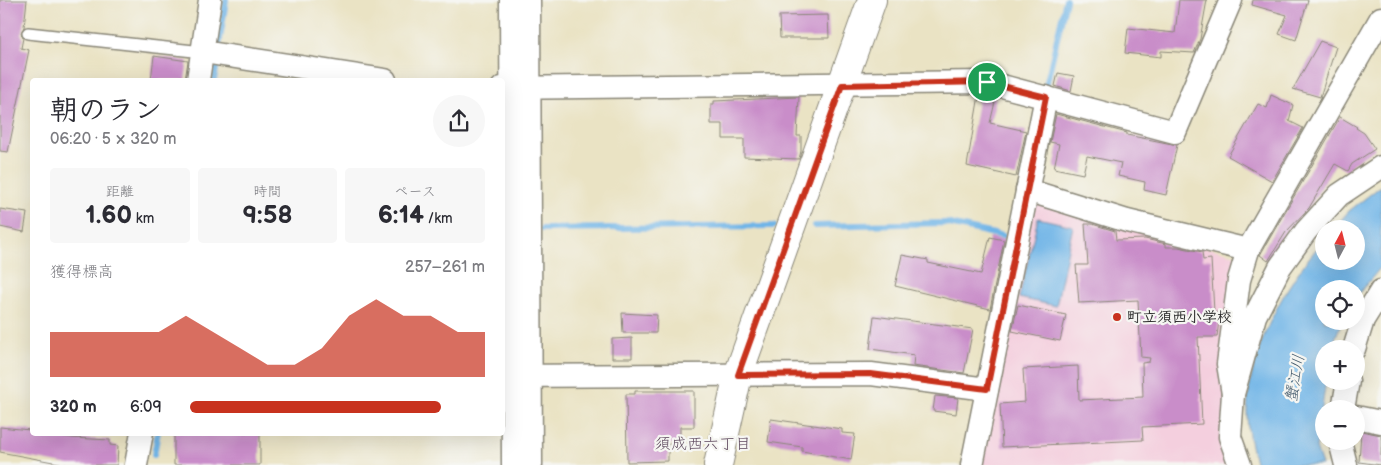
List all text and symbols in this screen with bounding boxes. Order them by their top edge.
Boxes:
pin [966,61,1008,103]
icon: arrive [973,68,1001,96]
text: 朝のラン [50,94,162,127]
button: share [433,95,485,147]
text: 06:20 · 5 × 320 m [50,130,176,149]
text: 距離 [106,183,134,200]
text: 時間 [253,183,281,200]
text: ペース [395,183,436,200]
text: 1.60 [85,200,132,231]
text: 9:58 [242,200,293,231]
text: 6:14 [378,200,424,231]
text: km [132,210,154,227]
text: /km [424,210,453,227]
north arrow [1315,220,1365,270]
map controls [1315,220,1365,450]
text: 257–261 m [405,258,485,277]
text: 獲得標高 [50,263,114,282]
button: locate [1315,280,1365,330]
place label: 町立須西小学校 [1127,308,1232,327]
marker: 町立須西小学校 [1111,311,1123,323]
button: + [1315,340,1365,390]
water label: 蟹江川 [1282,353,1309,404]
text: 320 m [50,398,97,417]
text: 6:09 [130,398,162,417]
button: − [1315,400,1365,450]
district label: 須成西六丁目 [655,435,751,454]

